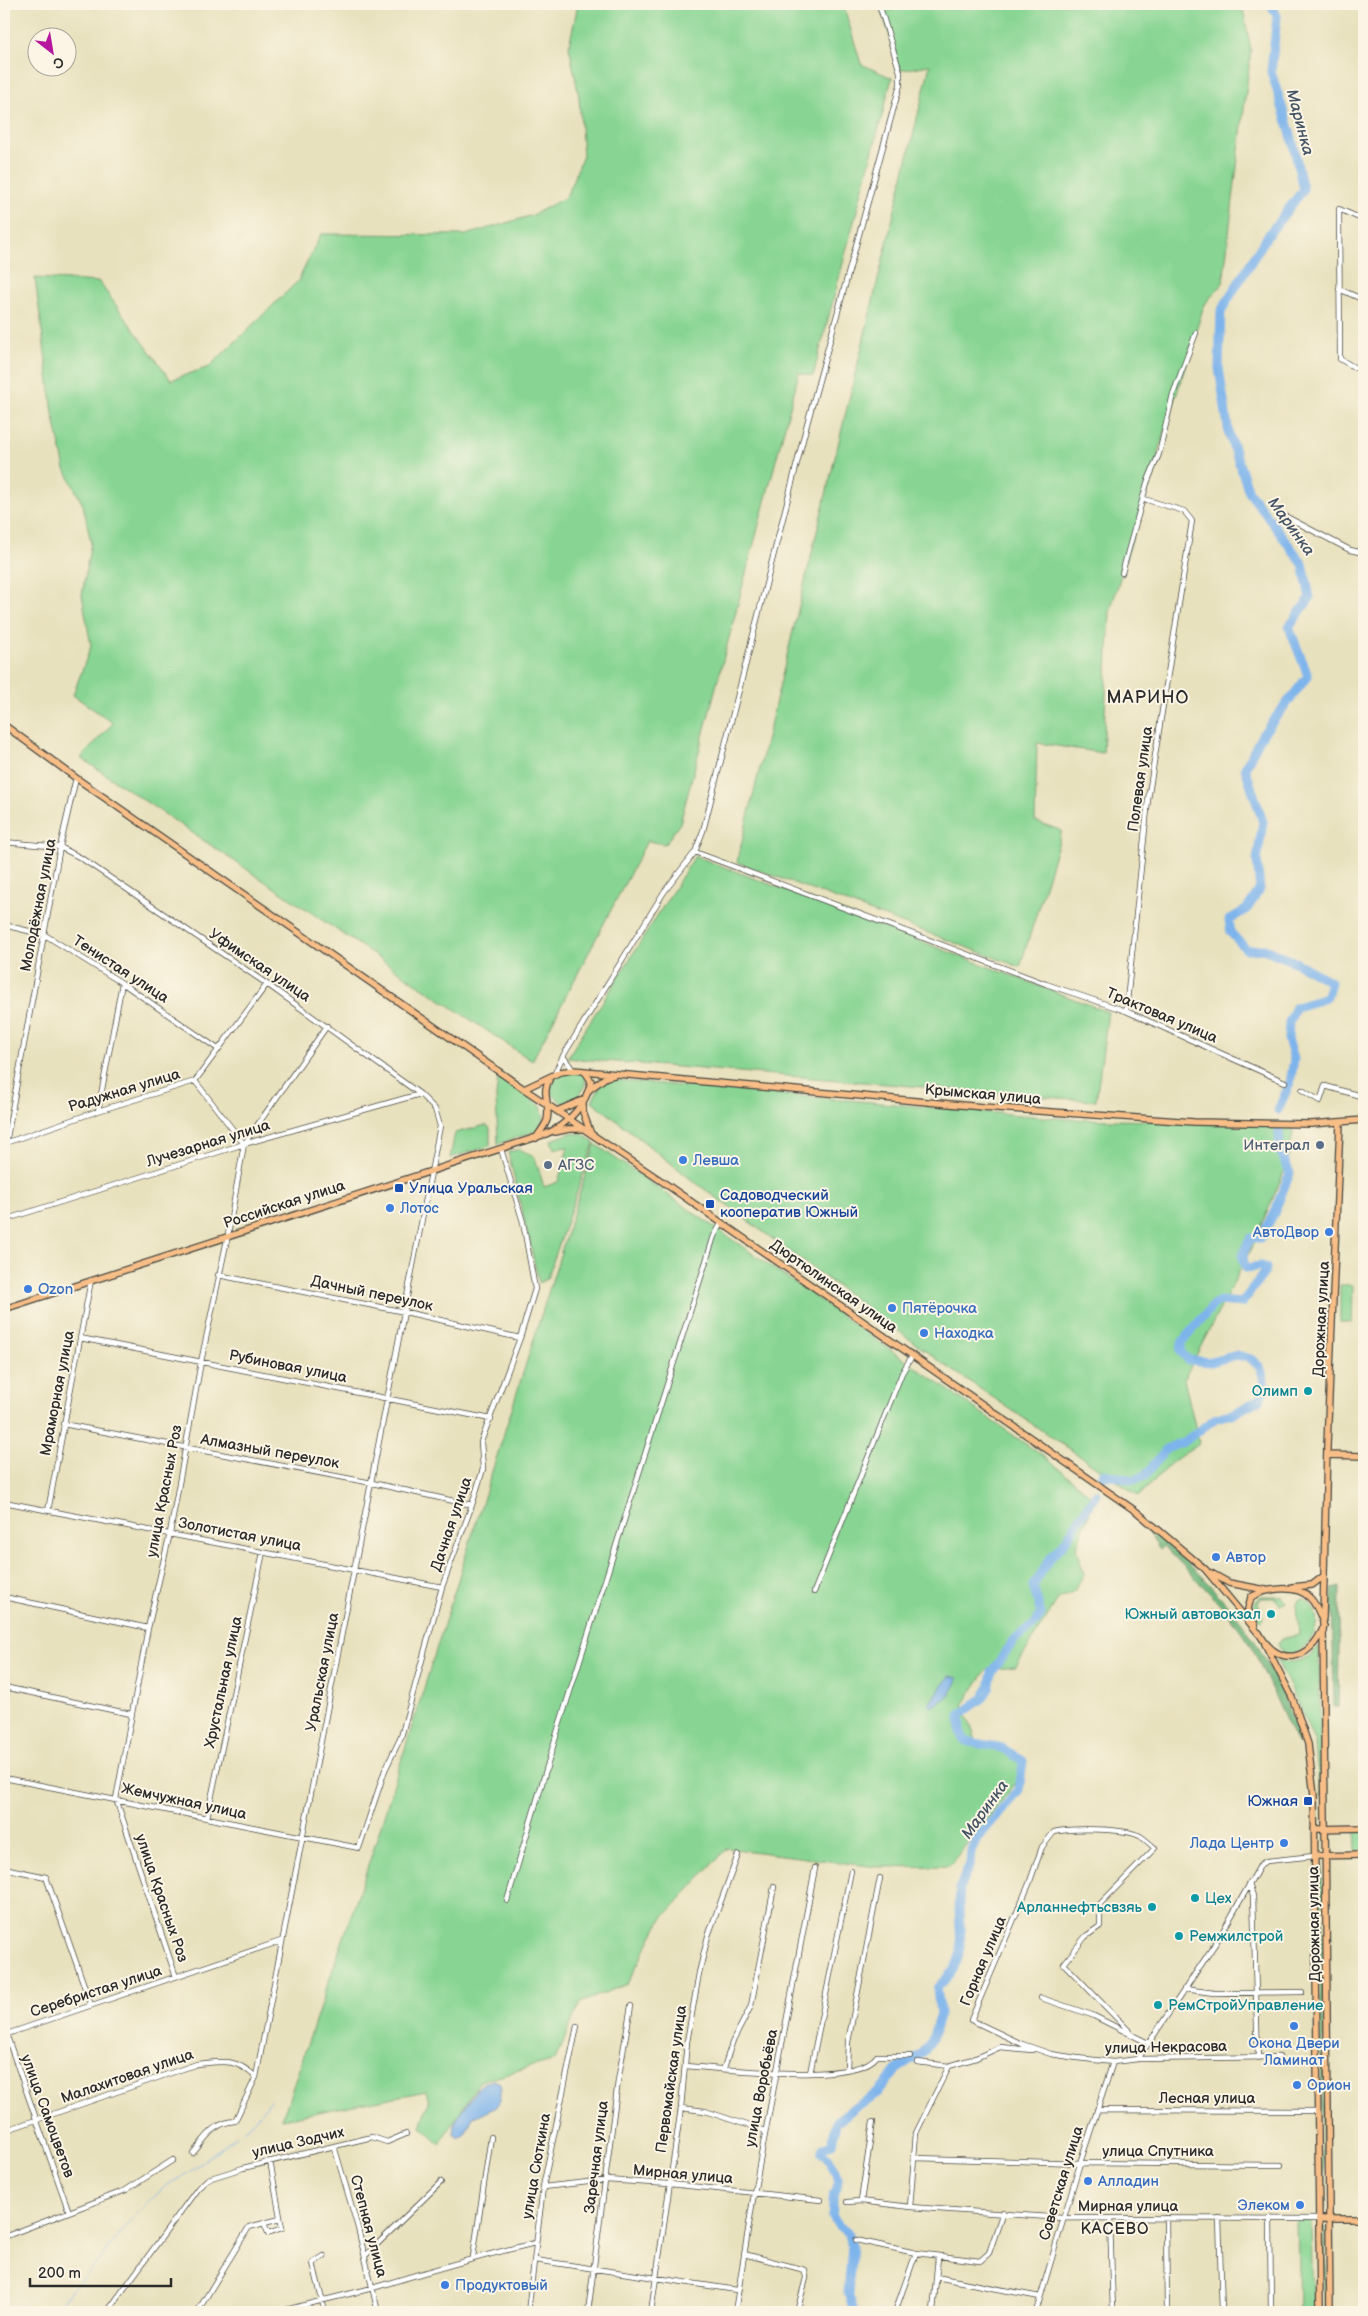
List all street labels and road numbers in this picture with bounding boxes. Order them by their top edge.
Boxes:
street label: Полевая улица [1124,725,1157,833]
street label: Молодёжная улица [16,837,61,973]
street label: Уфимская улица [205,924,314,1006]
street label: Тенистая улица [69,931,172,1008]
street label: Трактовая улица [1103,983,1220,1048]
street label: Радужная улица [66,1064,183,1117]
street label: Крымская улица [924,1080,1042,1109]
street label: Лучезарная улица [143,1116,272,1172]
street label: Российская улица [221,1176,348,1233]
street label: Дюртюлинская улица [766,1235,901,1338]
street label: Дорожная улица [1309,1260,1334,1378]
street label: Дачный переулок [309,1271,435,1316]
street label: Мраморная улица [36,1329,79,1457]
street label: Рубиновая улица [227,1346,349,1387]
street label: улица Красных Роз [142,1423,187,1559]
street label: Алмазный переулок [198,1430,341,1473]
street label: Дачная улица [426,1474,477,1574]
street label: Золотистая улица [177,1513,303,1556]
street label: Уральская улица [302,1611,343,1733]
street label: Хрустальная улица [200,1614,247,1750]
street label: Жемчужная улица [119,1779,248,1824]
street label: улица Красных Роз [131,1832,192,1965]
street label: Дорожная улица [1304,1866,1325,1982]
street label: Горная улица [956,1913,1011,2009]
street label: Серебристая улица [28,1961,164,2022]
street label: Первомайская улица [652,2004,691,2154]
street label: улица Воробьёва [741,2027,782,2149]
street label: улица Некрасова [1105,2037,1227,2058]
street label: Малахитовая улица [58,2045,196,2108]
street label: улица Самоцветов [16,2052,79,2180]
street label: Лесная улица [1158,2089,1255,2108]
street label: Заречная улица [580,2099,613,2215]
street label: улица Сюткина [518,2111,555,2221]
street label: улица Зодчих [250,2123,346,2162]
street label: Советская улица [1035,2123,1088,2243]
street label: улица Спутника [1102,2142,1214,2161]
street label: Мирная улица [632,2161,734,2188]
street label: Степная улица [346,2173,391,2280]
street label: Мирная улица [1078,2197,1178,2216]

